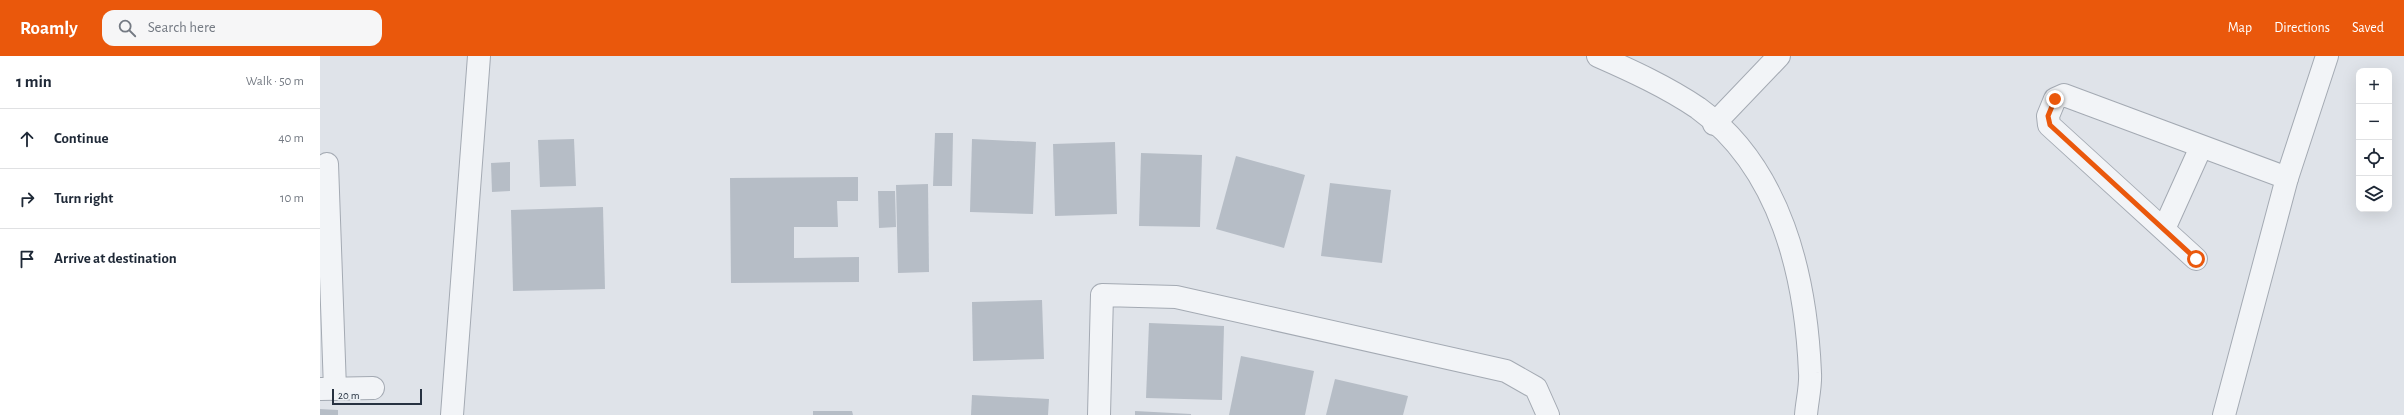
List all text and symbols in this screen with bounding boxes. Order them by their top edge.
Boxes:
search box [102,10,382,46]
icon: search [116,17,138,39]
text: Roamly [20,19,78,38]
text: Search here [148,20,216,35]
text: Map [2228,21,2252,35]
text: Directions [2274,21,2330,35]
text: Saved [2352,21,2384,35]
map controls [2356,68,2392,212]
button: + [2356,68,2392,104]
text: 1 min [16,73,52,90]
text: Walk · 50 m [246,75,304,88]
route end [2046,90,2064,108]
button: − [2356,104,2392,140]
icon: ahead [16,128,38,150]
text: Continue [54,131,109,146]
text: 40 m [278,132,304,145]
button: locate [2356,140,2392,176]
button: layers [2356,176,2392,212]
icon: right [16,188,38,210]
text: Turn right [54,191,113,206]
text: 10 m [280,192,304,205]
icon: arrive [16,248,38,270]
route start [2187,250,2205,268]
text: Arrive at destination [54,251,177,266]
scale bar [332,387,422,406]
text: 20 m [338,390,359,401]

